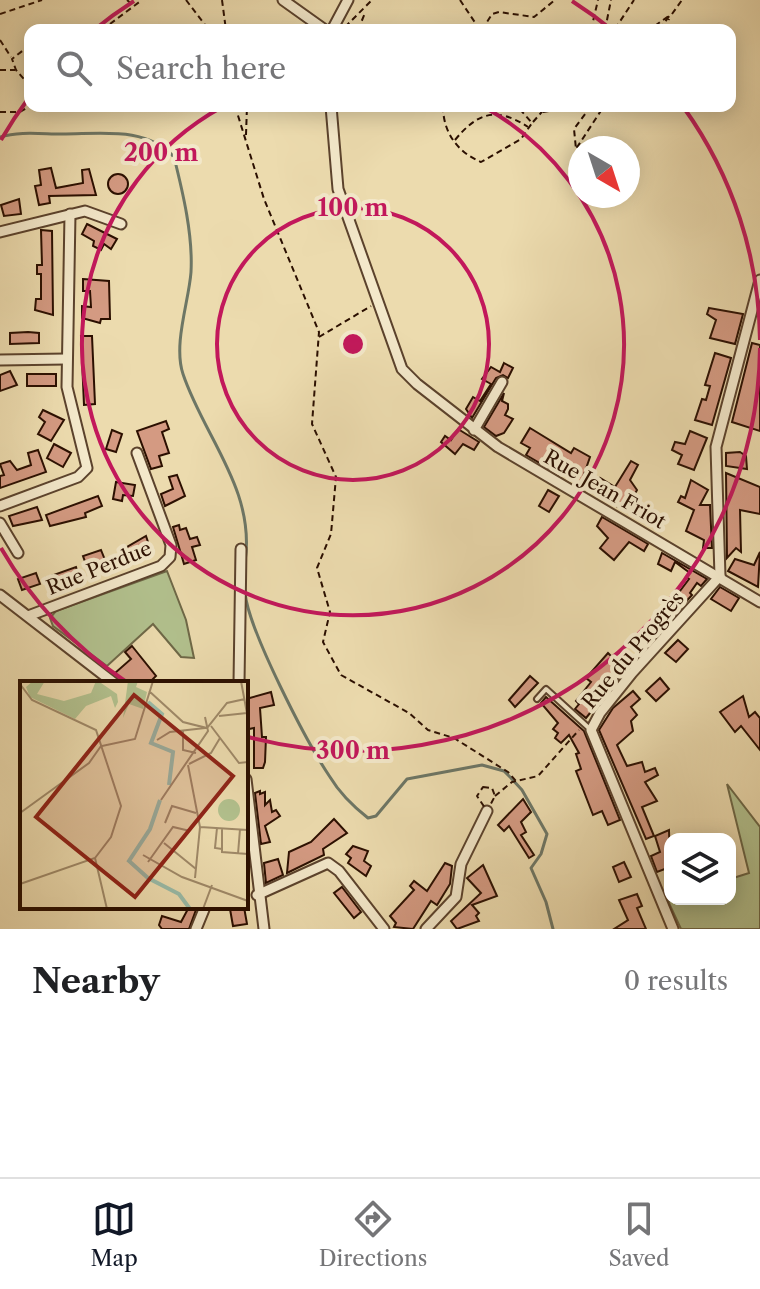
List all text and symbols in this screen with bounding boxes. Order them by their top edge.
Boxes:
search box [24,24,736,112]
icon: search [52,46,96,90]
text: Search here [116,50,286,87]
north arrow [568,136,640,208]
text: 200 m [124,138,198,167]
text: 100 m [317,193,389,222]
centre of rings [339,330,367,358]
street label: Rue Jean Friot [540,444,670,534]
street label: Rue Perdue [43,536,155,600]
street label: Rue du Progrès [577,587,689,713]
inset map [20,681,248,909]
text: 300 m [316,736,390,765]
map controls [664,833,736,905]
button: layers [664,833,736,905]
text: Nearby [32,960,160,1002]
text: 0 results [624,965,728,997]
tab: Map [90,1197,138,1272]
tab: Directions [319,1197,427,1272]
tab: Saved [608,1197,669,1272]

